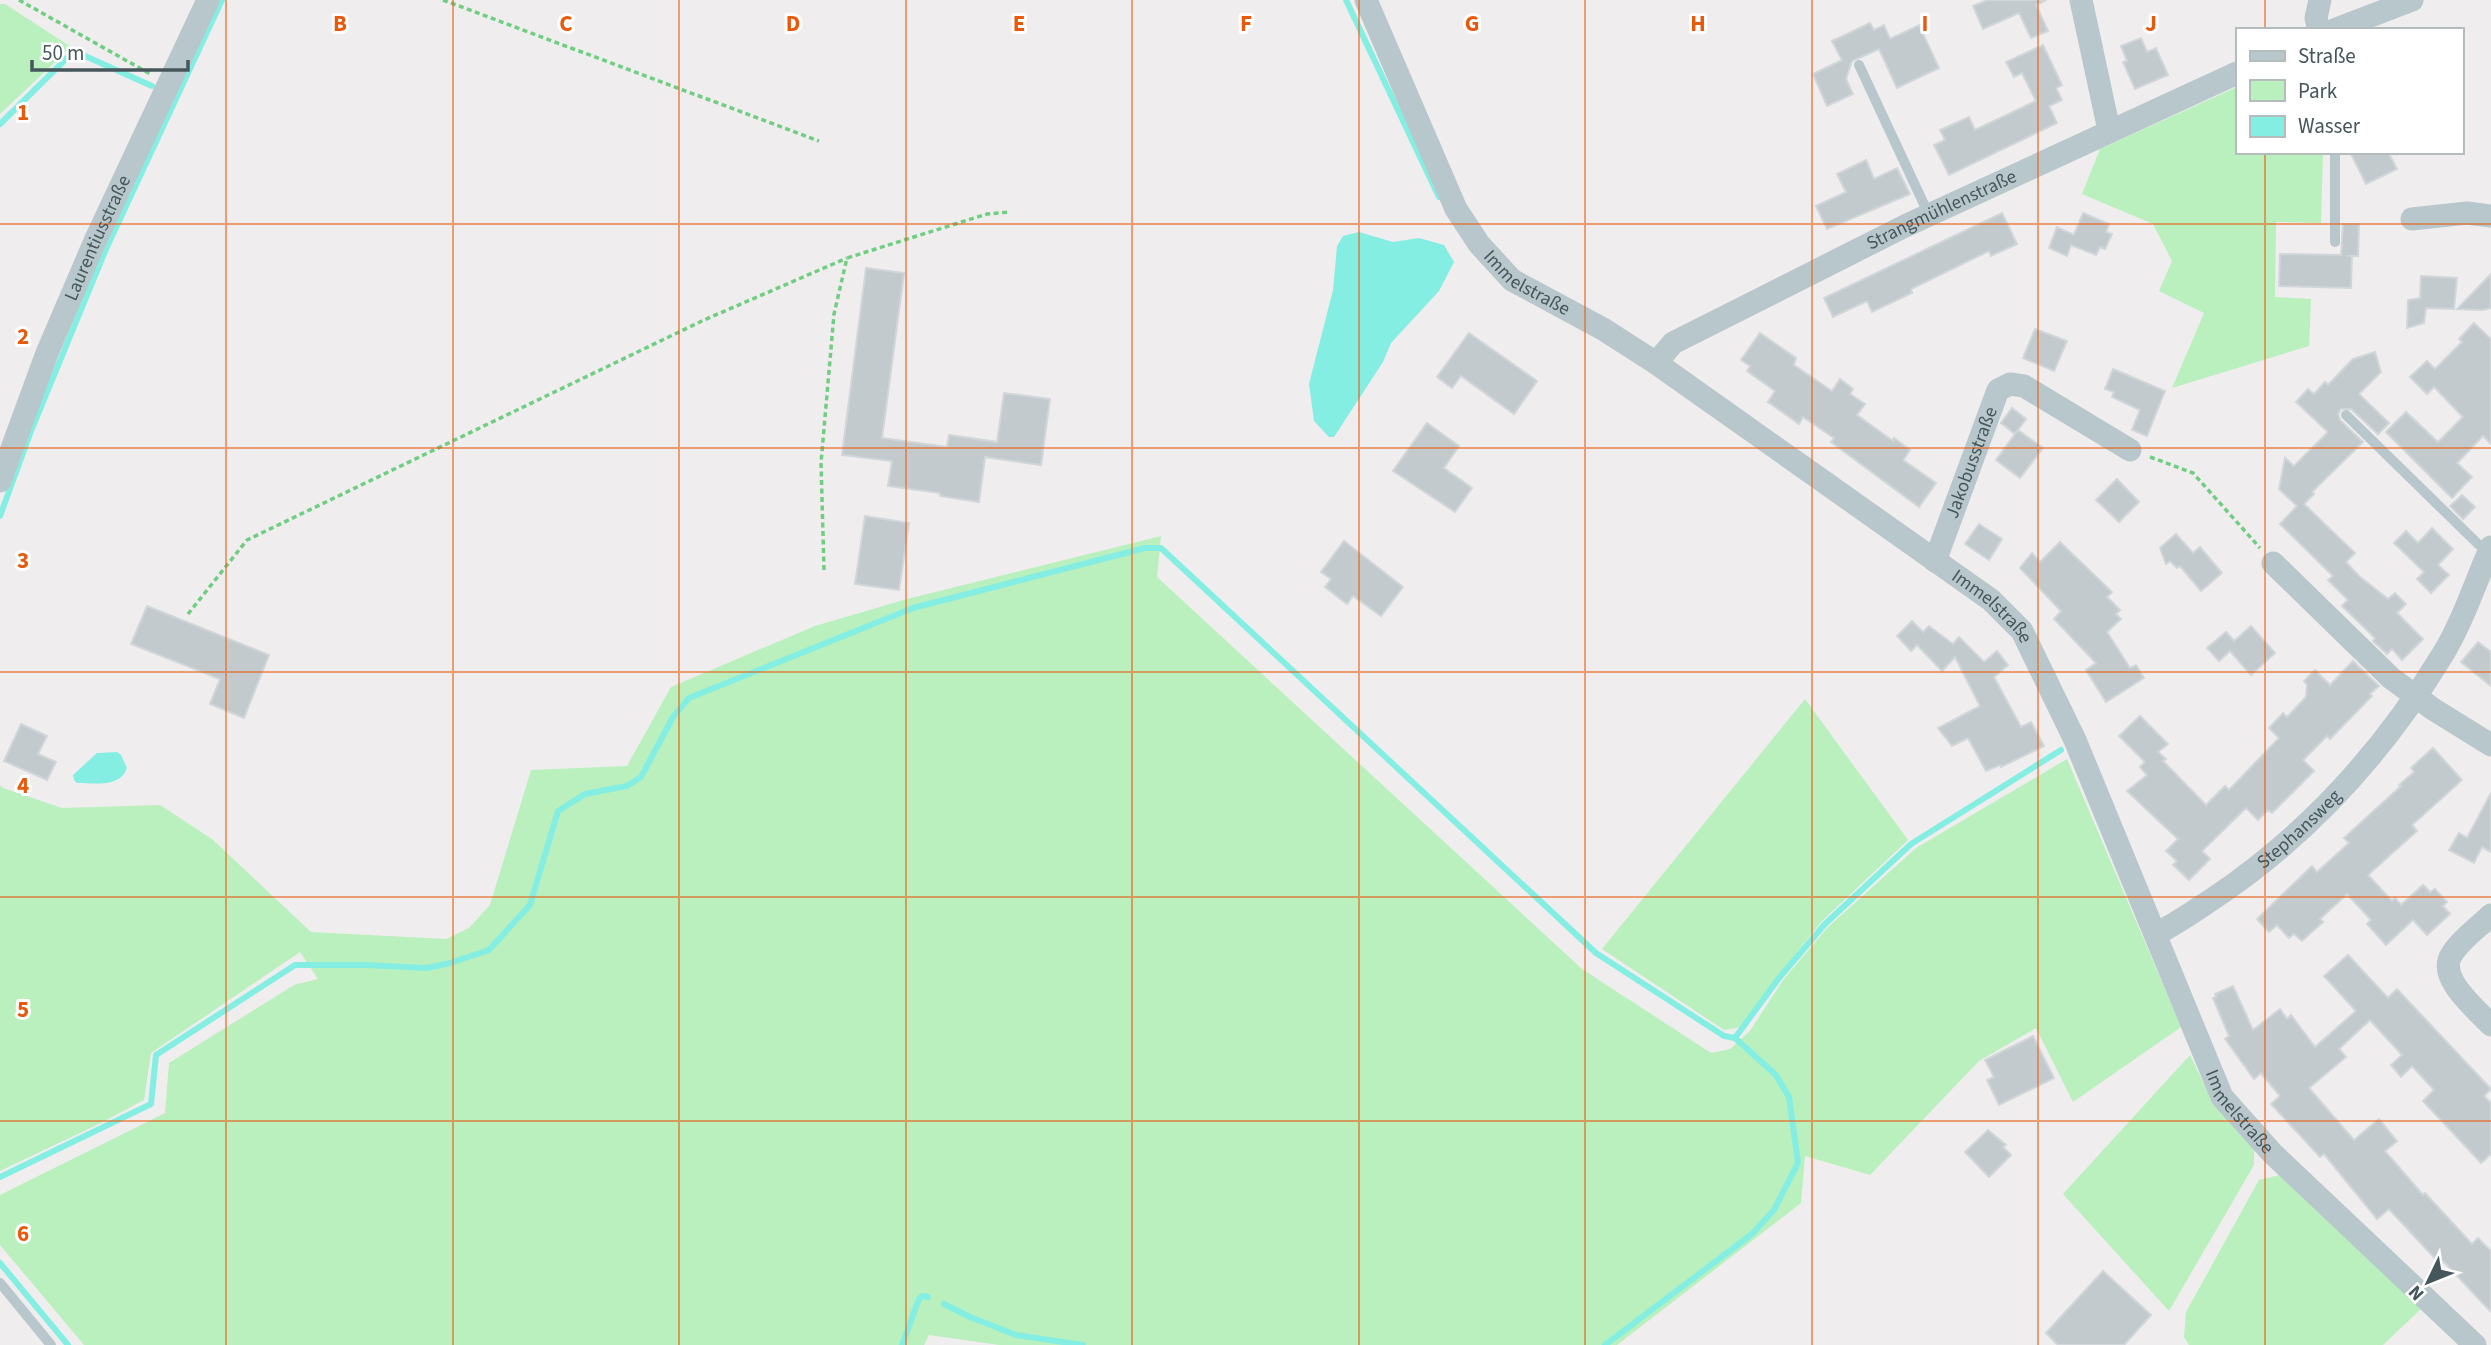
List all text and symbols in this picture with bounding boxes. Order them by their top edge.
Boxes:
text: B [333,7,347,40]
text: C [559,7,573,40]
text: D [786,7,800,40]
text: E [1013,7,1025,40]
text: F [1240,7,1252,40]
text: G [1465,7,1479,40]
text: H [1690,7,1706,40]
text: I [1922,7,1928,40]
text: J [2145,7,2157,40]
scale bar [32,28,187,72]
legend [2236,28,2463,154]
text: 50 m [42,38,84,68]
text: Straße [2298,41,2356,71]
text: Park [2298,76,2338,106]
text: 1 [17,96,29,129]
text: Wasser [2298,111,2361,141]
street label: Strangmühlenstraße [1862,163,2021,257]
street label: Laurentiusstraße [57,171,137,305]
street label: Immelstraße [1477,244,1575,322]
text: 2 [17,320,29,353]
street label: Jakobusstraße [1938,403,2004,522]
text: 3 [17,544,29,577]
street label: Immelstraße [1946,563,2039,647]
text: 4 [17,769,29,802]
street label: Stephansweg [2251,783,2348,875]
text: 5 [17,993,29,1026]
street label: Immelstraße [2199,1065,2280,1160]
text: 6 [17,1217,29,1250]
north arrow [2393,1247,2463,1317]
text: N [2402,1279,2431,1306]

